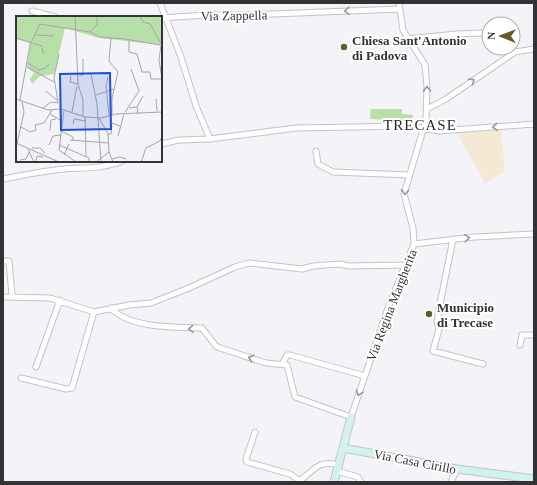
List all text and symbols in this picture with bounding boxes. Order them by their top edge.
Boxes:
street label: Via Zappella [201,7,268,24]
one-way arrow [344,7,350,15]
inset map [16,16,162,162]
north arrow [481,16,521,56]
text: N [485,32,497,40]
place label: Chiesa Sant'Antonio di Padova [352,33,467,63]
marker: Chiesa Sant'Antonio di Padova [339,42,349,52]
one-way arrow [468,78,475,86]
one-way arrow [423,86,431,92]
district label: TRECASE [383,117,457,133]
one-way arrow [492,123,498,132]
one-way arrow [401,189,410,195]
one-way arrow [464,234,470,243]
street label: Via Regina Margherita [363,247,420,363]
place label: Municipio di Trecase [437,300,494,330]
marker: Municipio di Trecase [424,309,434,319]
one-way arrow [188,324,194,333]
one-way arrow [248,354,255,363]
one-way arrow [355,389,364,396]
street label: Via Casa Cirillo [372,446,457,477]

